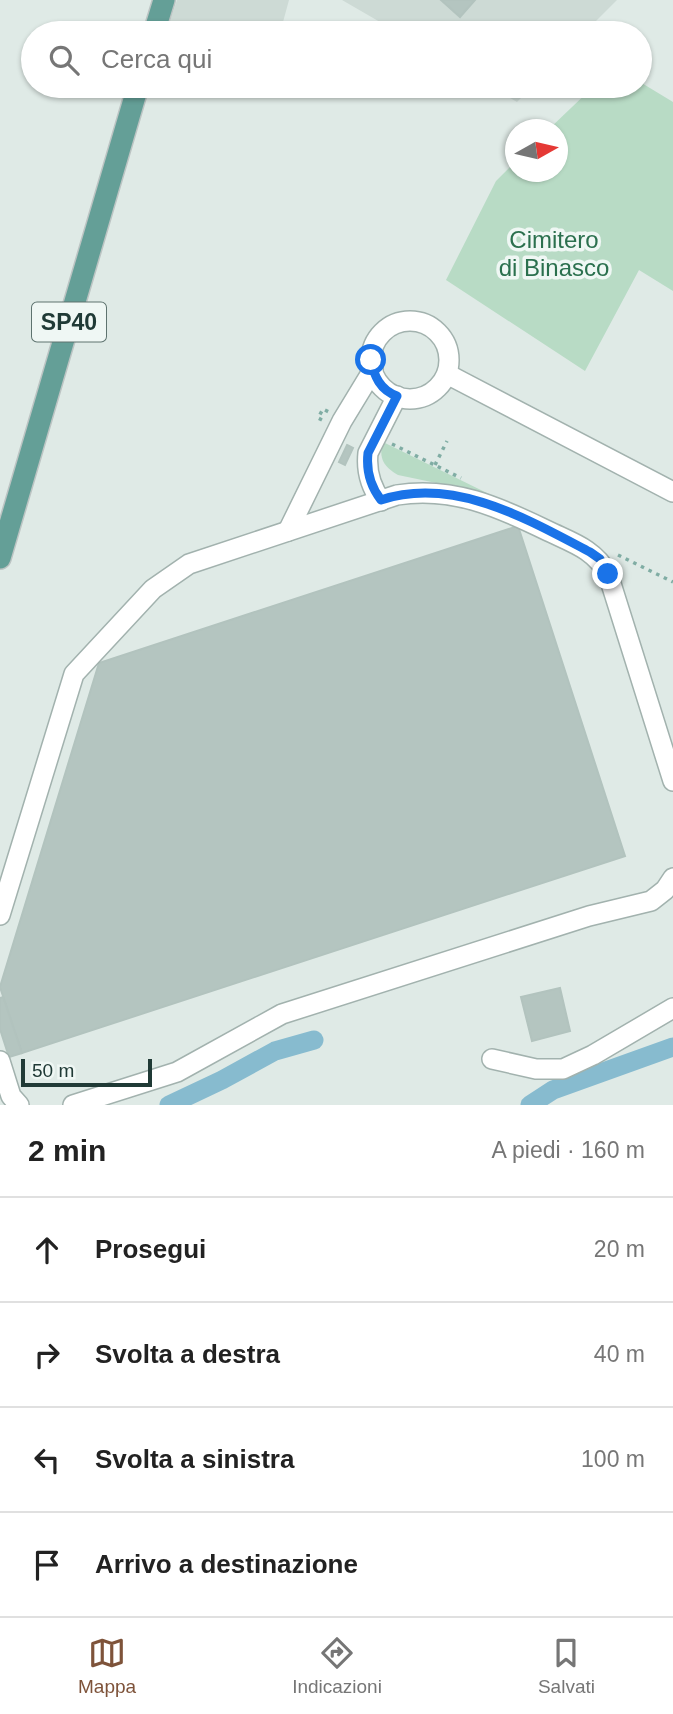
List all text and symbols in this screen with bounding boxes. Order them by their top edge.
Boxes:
search box [21,21,652,98]
icon: search [45,41,83,79]
text: Cerca qui [101,44,212,74]
north arrow [505,119,568,182]
park label: Cimitero di Binasco [499,226,609,281]
road number: SP40 [32,302,106,342]
route start [355,344,386,375]
route end [592,558,623,589]
scale bar [21,1056,152,1088]
text: 50 m [32,1060,74,1081]
text: 2 min [28,1134,106,1167]
text: A piedi · 160 m [492,1137,645,1163]
icon: ahead [28,1231,66,1269]
text: Prosegui [95,1234,206,1264]
text: 20 m [594,1236,645,1262]
icon: right [28,1336,66,1374]
text: Svolta a destra [95,1339,280,1369]
text: 40 m [594,1341,645,1367]
icon: left [28,1441,66,1479]
text: Svolta a sinistra [95,1444,294,1474]
text: 100 m [581,1446,645,1472]
icon: arrive [28,1546,66,1584]
text: Arrivo a destinazione [95,1549,358,1579]
tab: Mappa [78,1634,136,1698]
tab: Indicazioni [292,1634,382,1698]
tab: Salvati [538,1634,595,1698]

